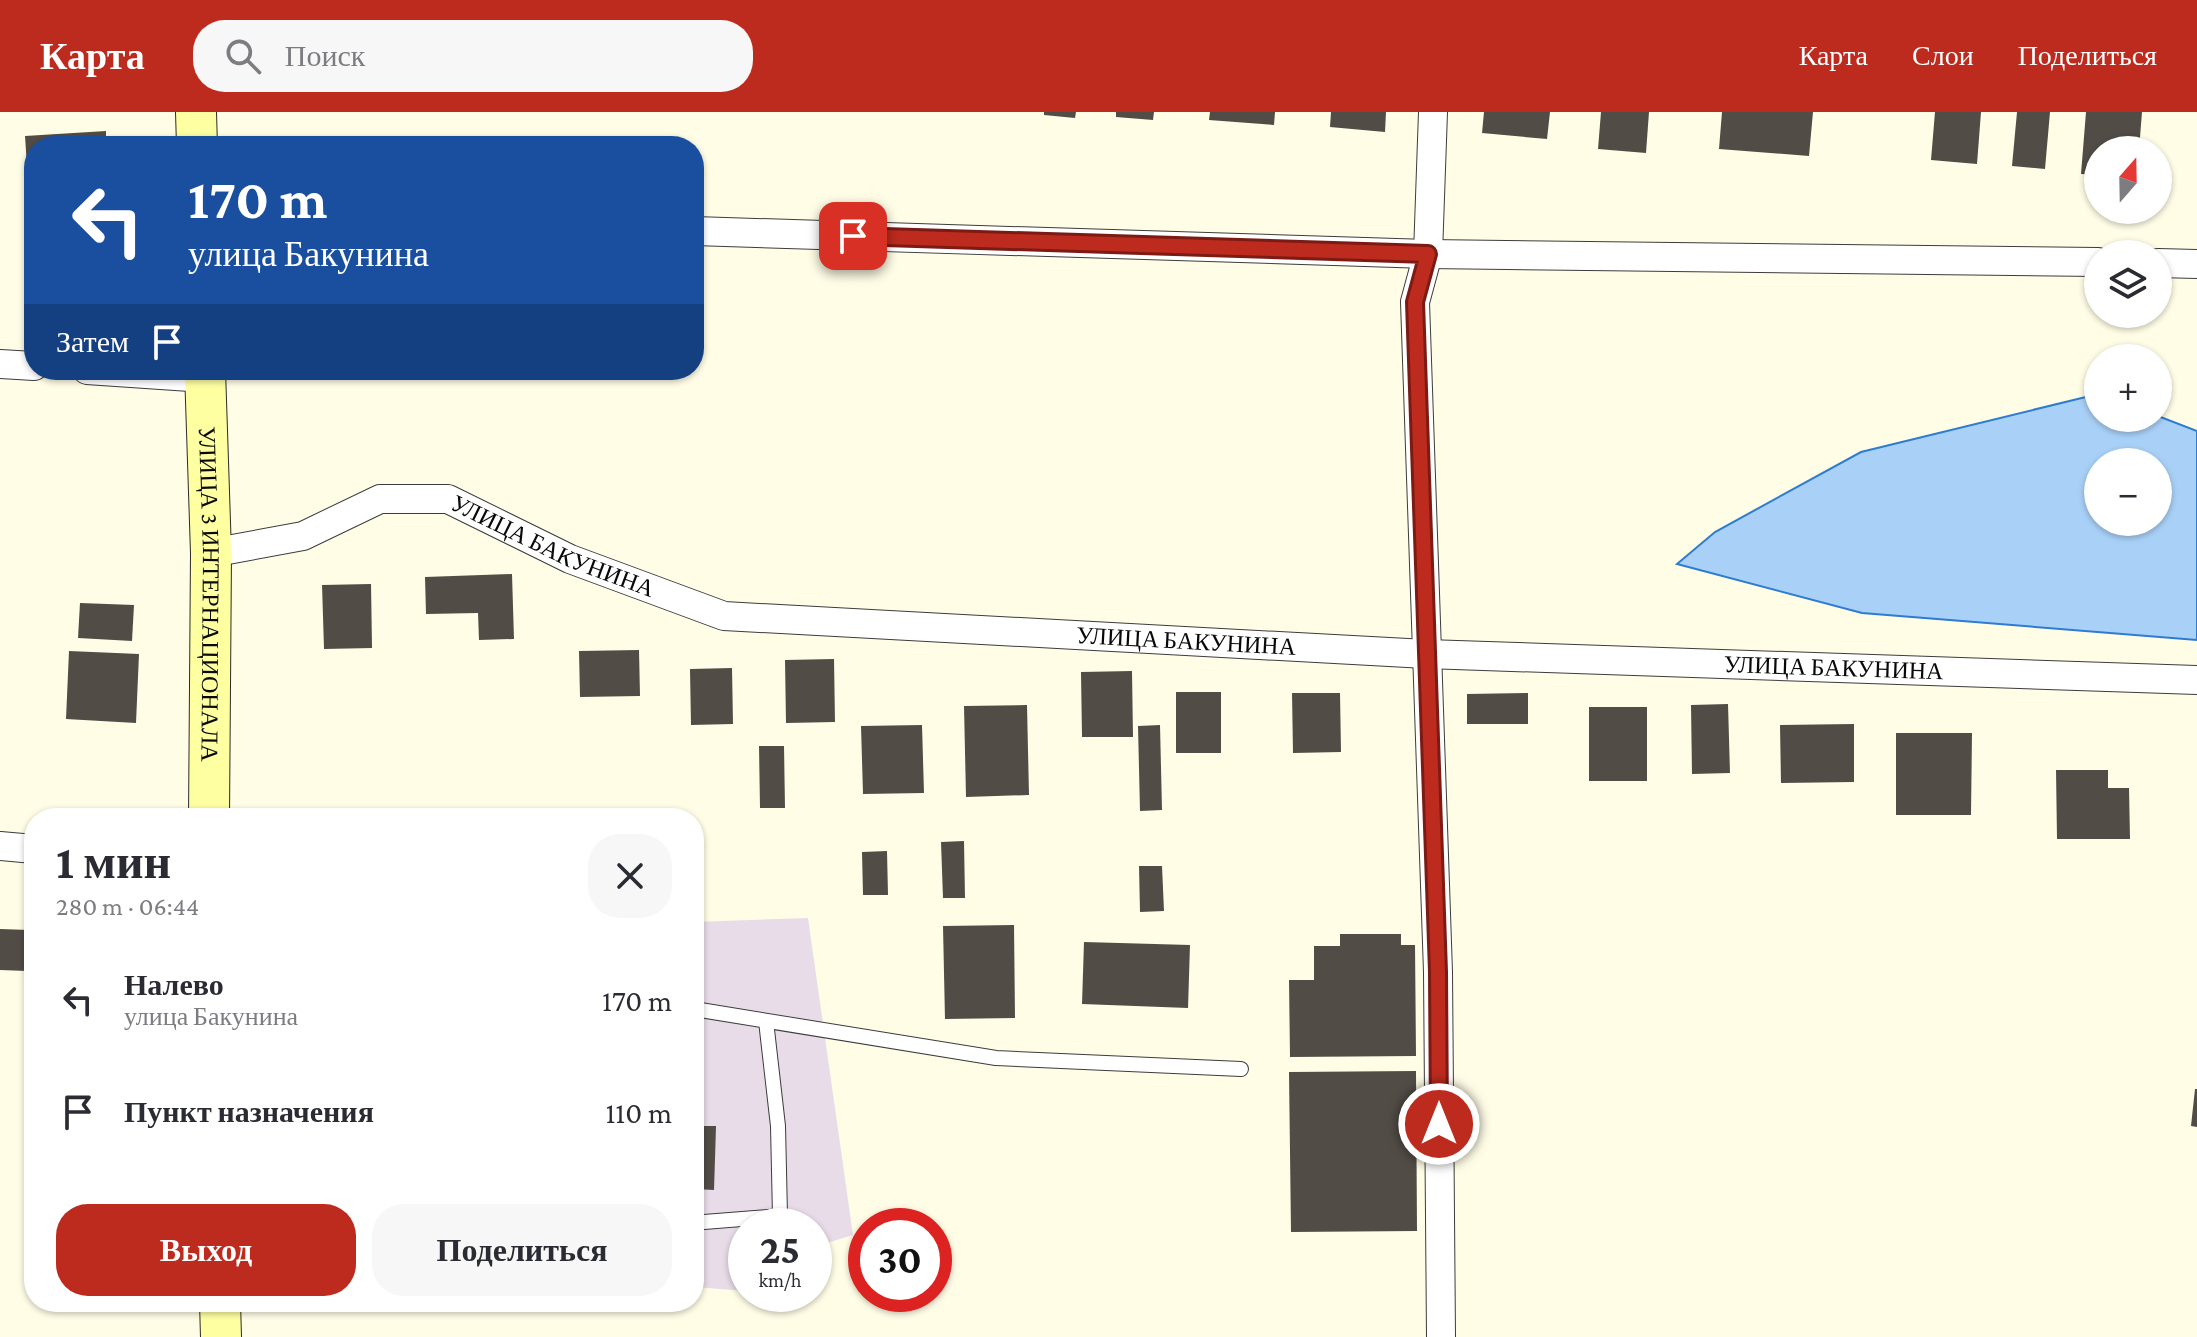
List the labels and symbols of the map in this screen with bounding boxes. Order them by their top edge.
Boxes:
north arrow [2084,136,2172,224]
pin [819,202,887,270]
street label: УЛИЦА 3 ИНТЕРНАЦИОНАЛА [194,426,225,762]
street label: УЛИЦА БАКУНИНА [447,489,659,602]
street label: УЛИЦА БАКУНИНА [1076,621,1297,660]
street label: УЛИЦА БАКУНИНА [1723,650,1945,684]
position arrow [1397,1082,1481,1166]
speed limit sign: 30 [848,1208,952,1312]

